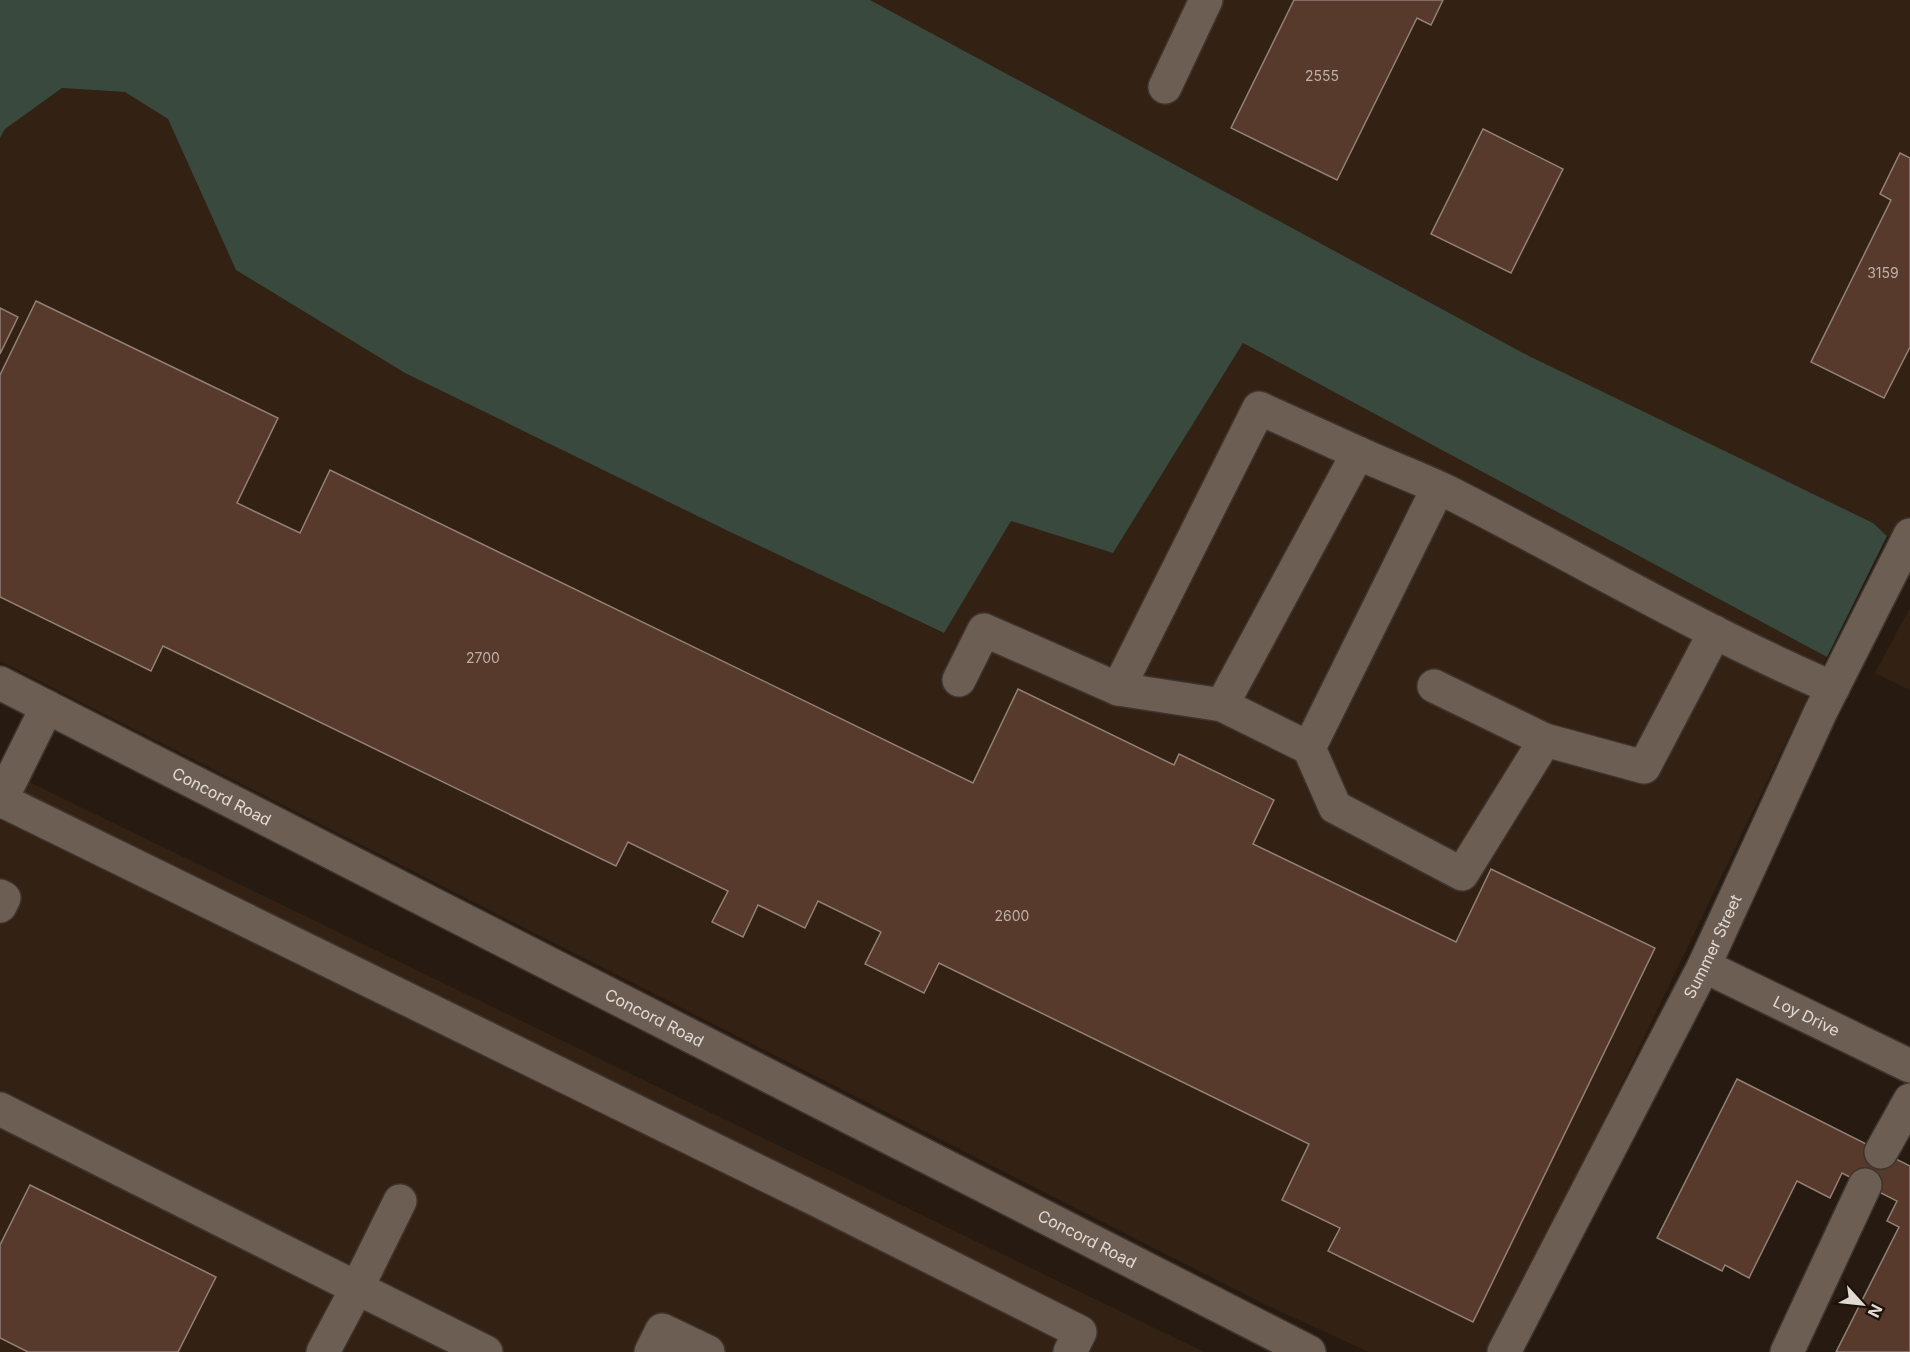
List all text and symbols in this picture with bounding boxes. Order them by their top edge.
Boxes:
house number: 2555 [1305,67,1339,84]
house number: 3159 [1867,264,1899,281]
house number: 2700 [466,649,500,666]
street label: Concord Road [169,763,274,830]
street label: Summer Street [1679,891,1745,1002]
house number: 2600 [995,907,1029,924]
street label: Concord Road [602,984,707,1051]
street label: Loy Drive [1770,991,1843,1040]
street label: Concord Road [1035,1205,1140,1272]
north arrow [1832,1274,1892,1334]
text: N [1864,1301,1887,1321]

